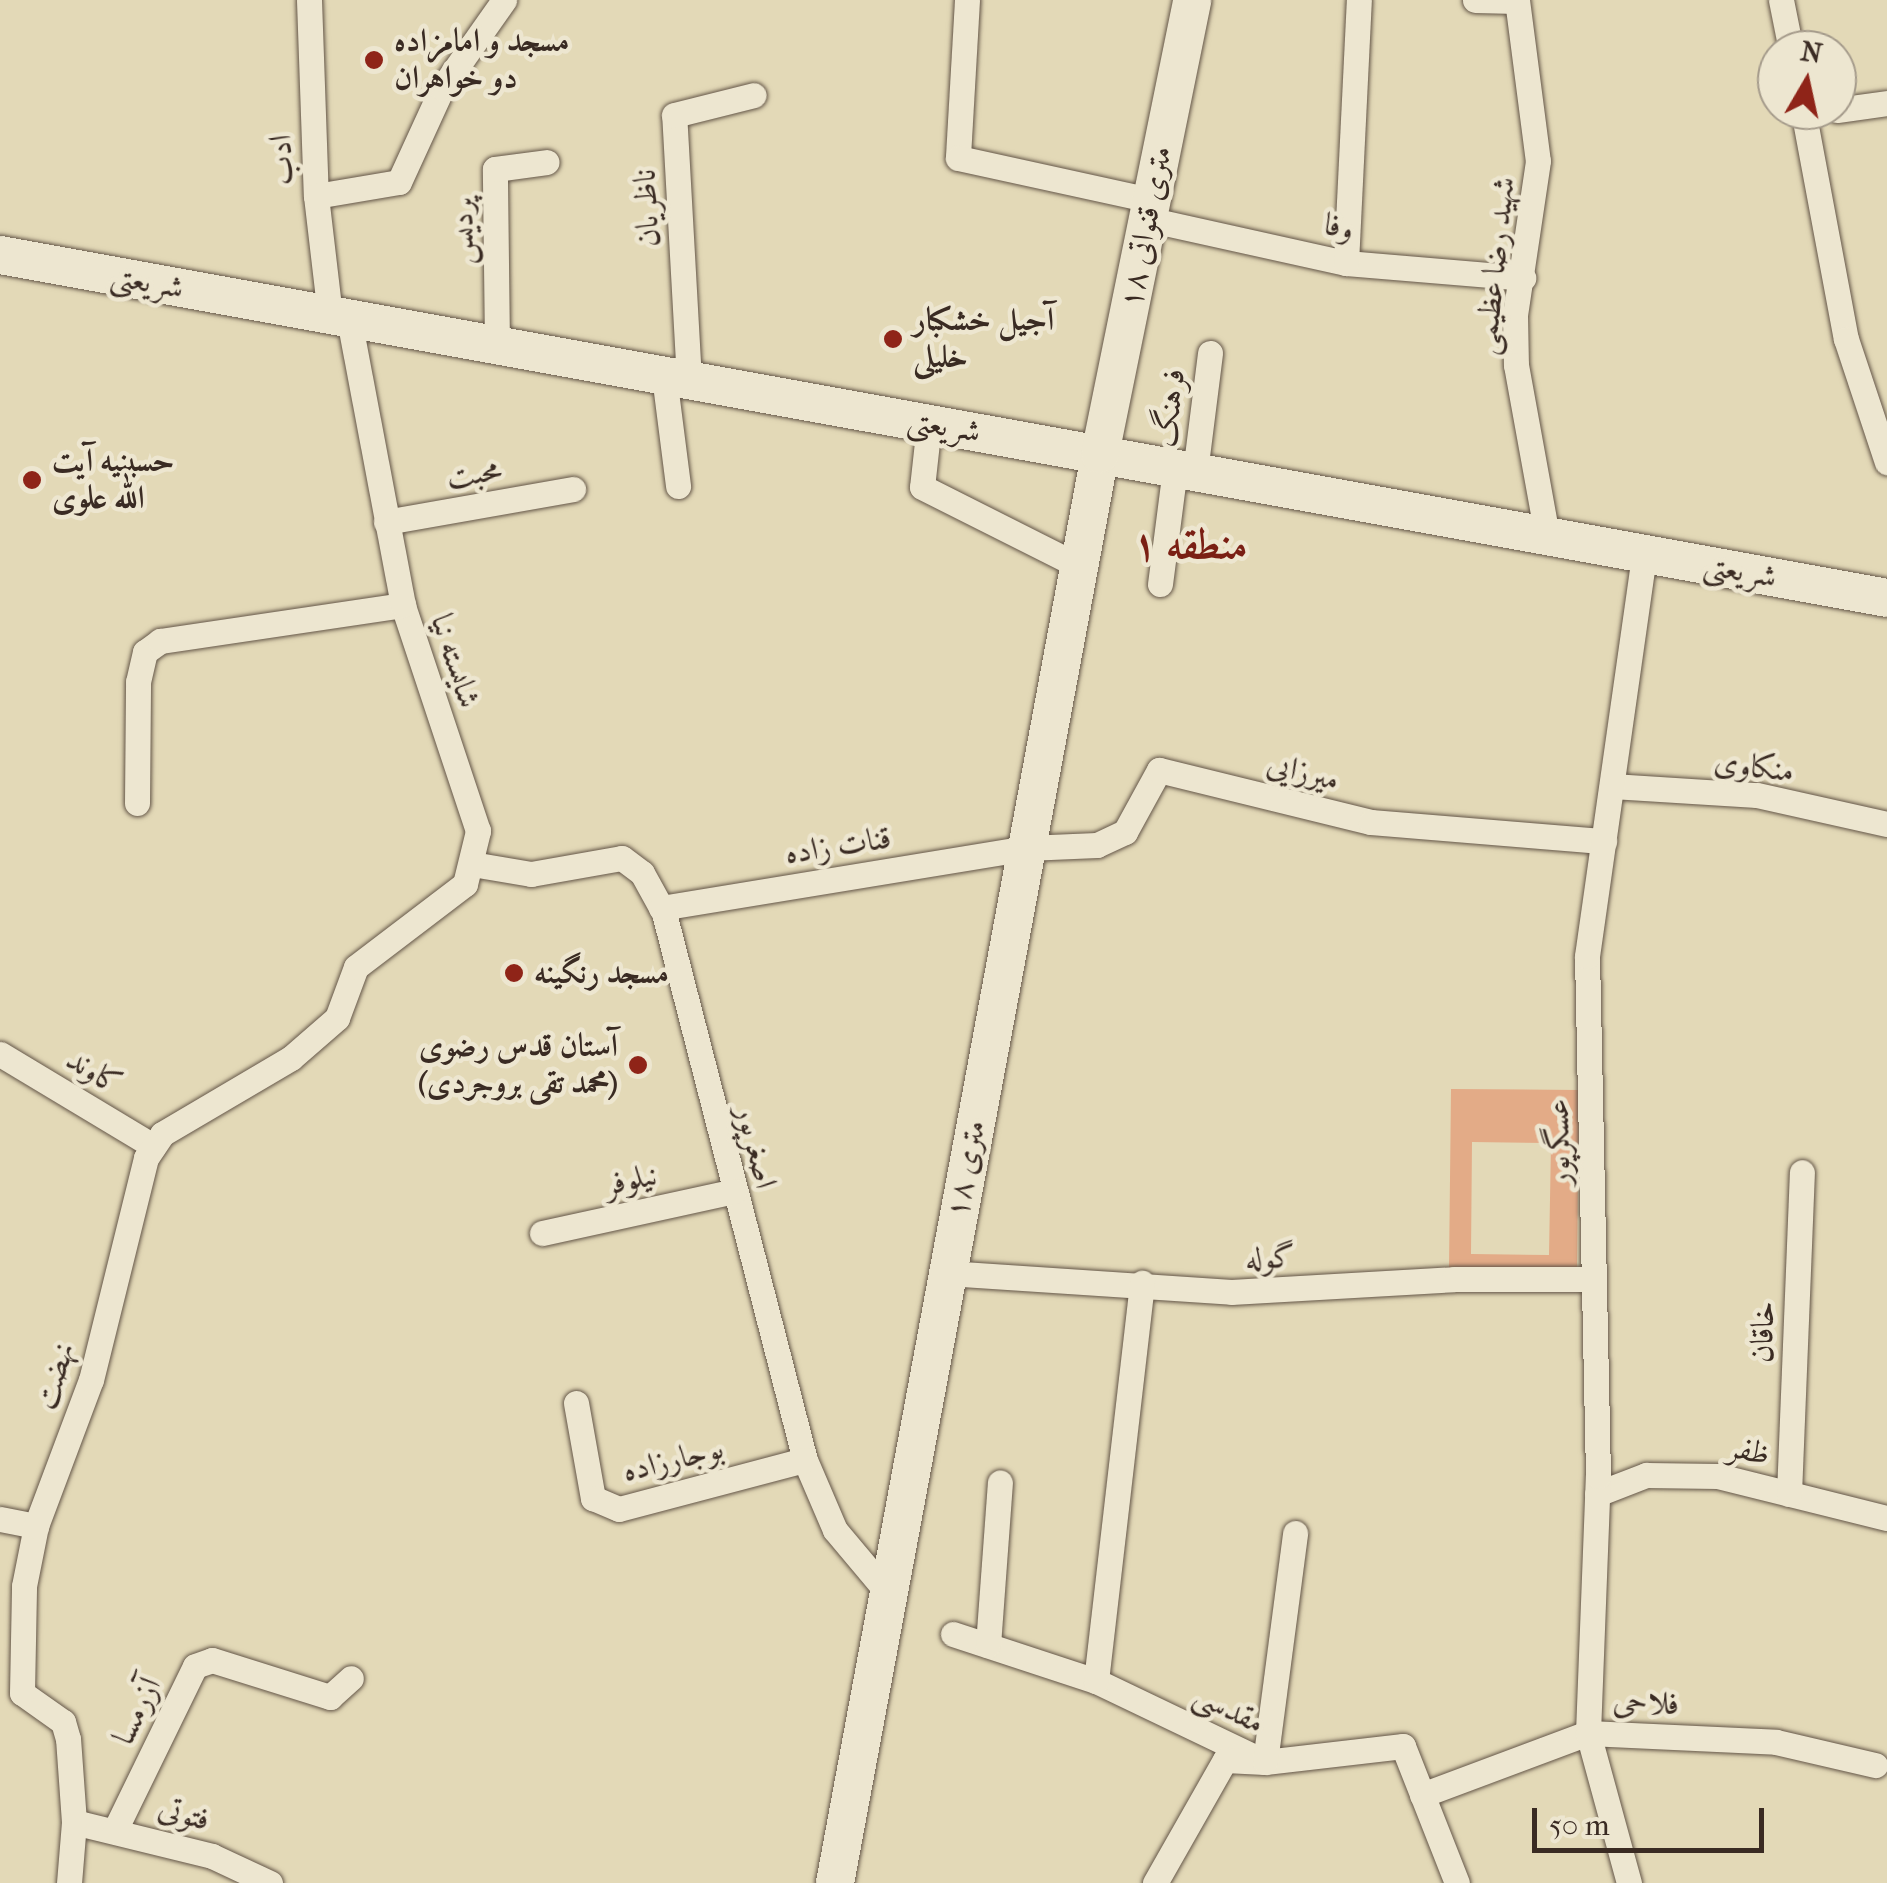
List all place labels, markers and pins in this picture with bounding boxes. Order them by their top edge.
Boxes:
place label: مسجد و امامزاده دو خواهران [394,23,569,98]
marker: مسجد و امامزاده دو خواهران [363,49,385,71]
place label: آجیل خشکبار خلیلی [913,302,1054,377]
marker: آجیل خشکبار خلیلی [882,328,904,350]
place label: حسینیه آیت الله علوی [52,443,175,518]
marker: حسینیه آیت الله علوی [21,469,43,491]
place label: مسجد رنگینه [534,954,669,992]
marker: مسجد رنگینه [503,962,525,984]
place label: آستان قدس رضوی (محمد تقی بروجردی) [418,1028,618,1103]
marker: آستان قدس رضوی (محمد تقی بروجردی) [627,1054,649,1076]

